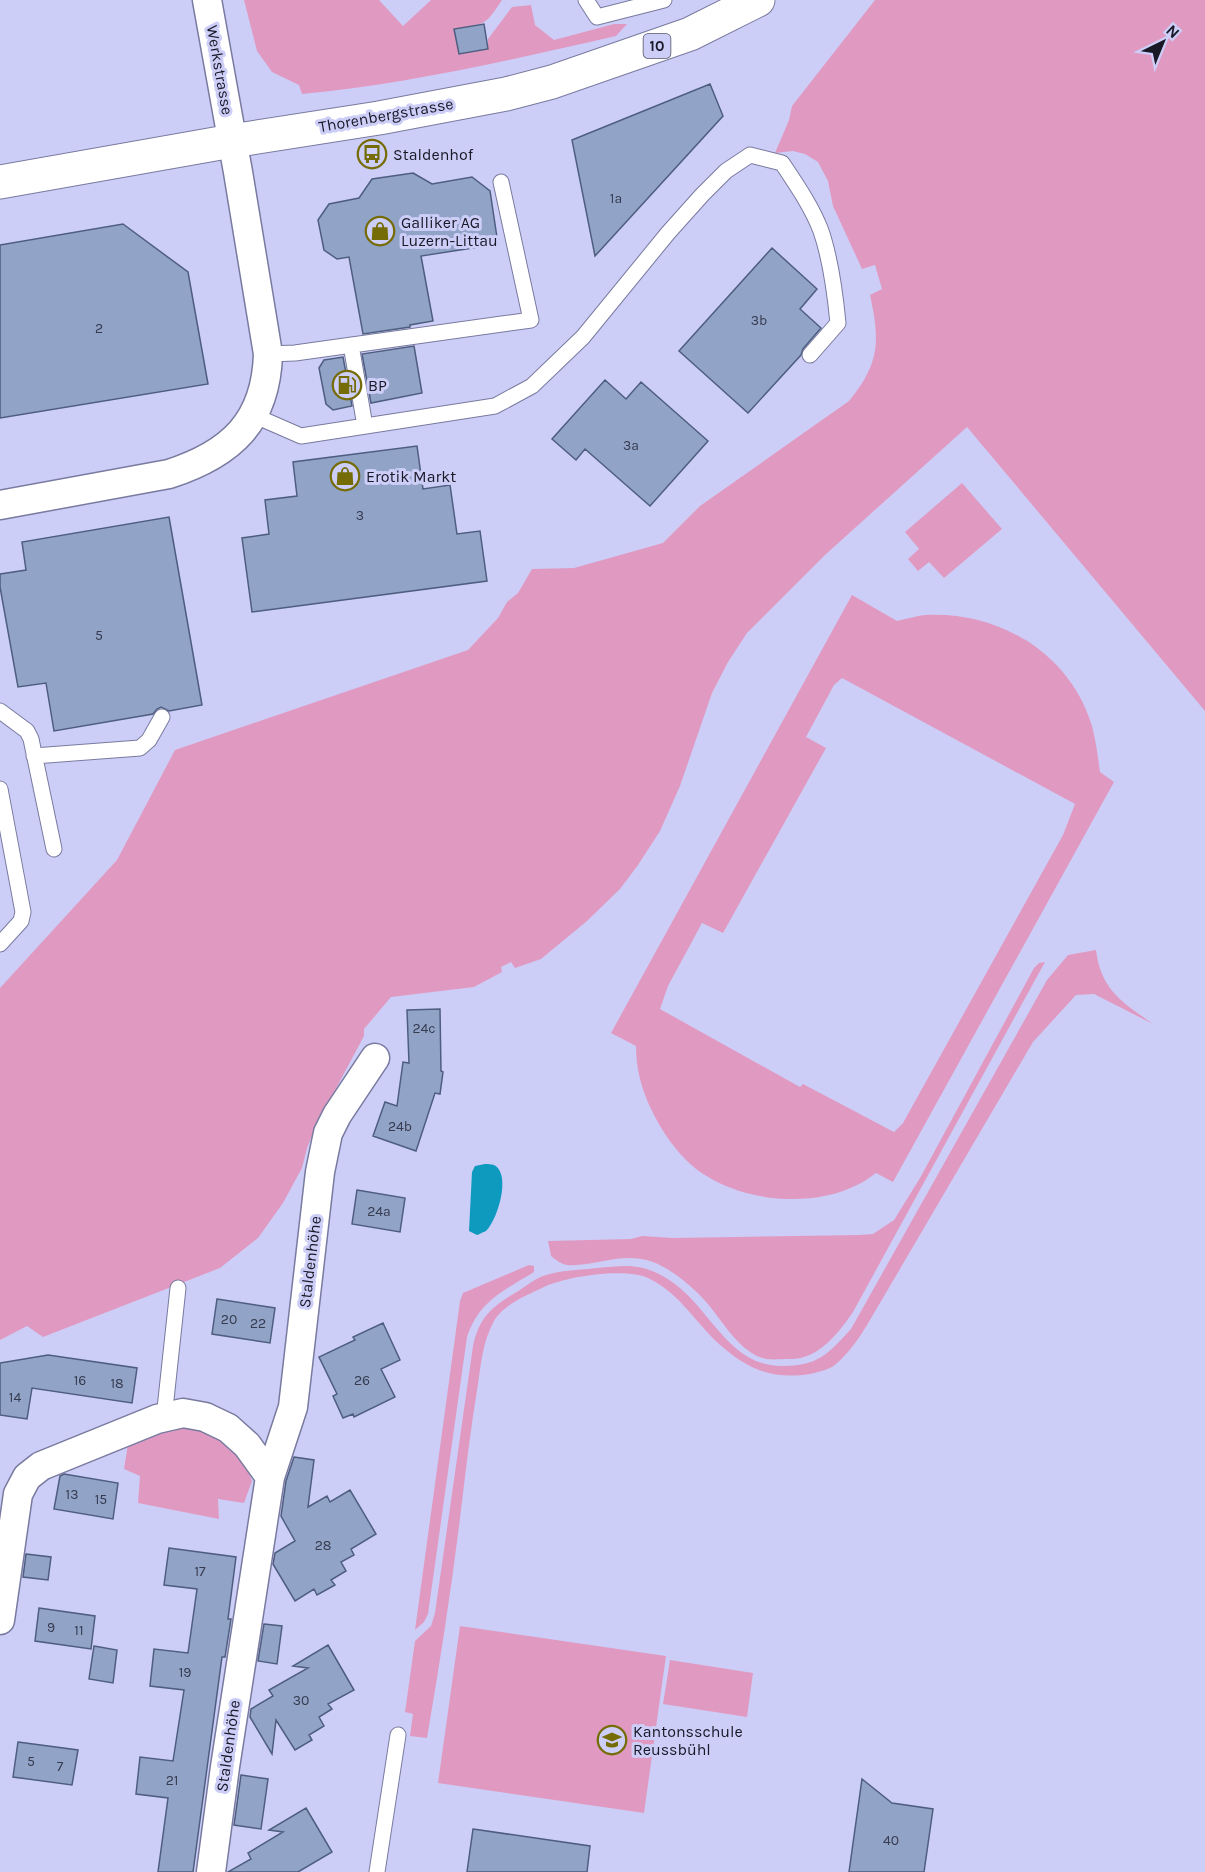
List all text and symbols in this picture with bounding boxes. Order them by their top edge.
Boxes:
north arrow [1133,12,1193,72]
text: N [1162,21,1184,42]
street label: Werkstrasse [203,24,237,116]
road number: 10 [644,34,670,58]
street label: Thorenbergstrasse [317,94,455,136]
bus stop icon: Staldenhof [356,138,388,170]
place label: Staldenhof [393,145,474,164]
house number: 1a [610,190,622,207]
place label: Galliker AG Luzern-Littau [401,213,498,250]
shop icon: Galliker AG Luzern-Littau [364,215,396,247]
house number: 3b [751,312,767,329]
house number: 2 [95,320,103,337]
fuel station icon: BP [331,369,363,401]
place label: BP [368,376,387,395]
house number: 3a [623,437,639,454]
shop icon: Erotik Markt [329,460,361,492]
place label: Erotik Markt [366,467,456,486]
house number: 3 [356,507,364,524]
house number: 5 [95,627,103,644]
house number: 24c [412,1020,436,1037]
house number: 24b [388,1118,412,1135]
house number: 24a [367,1203,391,1220]
street label: Staldenhöhe [295,1215,325,1309]
house number: 20 [221,1311,237,1328]
house number: 22 [250,1315,266,1332]
house number: 16 [74,1372,86,1389]
house number: 26 [354,1372,370,1389]
house number: 18 [110,1375,124,1392]
house number: 14 [9,1389,21,1406]
house number: 13 [66,1486,78,1503]
house number: 15 [95,1491,107,1508]
house number: 28 [315,1537,331,1554]
house number: 17 [194,1563,206,1580]
house number: 9 [47,1619,55,1636]
house number: 11 [74,1622,84,1639]
house number: 19 [179,1664,191,1681]
house number: 30 [293,1692,309,1709]
street label: Staldenhöhe [212,1699,244,1793]
place label: Kantonsschule Reussbühl [633,1722,743,1759]
school or university icon: Kantonsschule Reussbühl [596,1724,628,1756]
house number: 5 [27,1753,35,1770]
house number: 7 [57,1758,64,1775]
house number: 21 [166,1772,178,1789]
house number: 40 [883,1832,899,1849]

